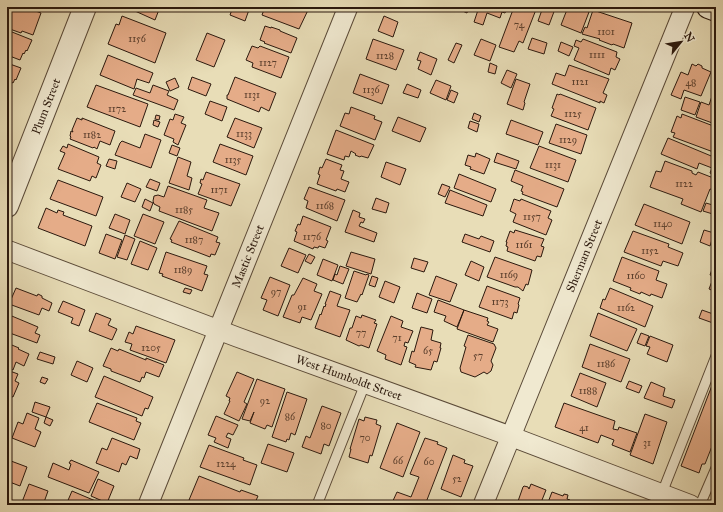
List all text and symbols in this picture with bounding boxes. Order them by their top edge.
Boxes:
house number: 74 [514,19,525,31]
north arrow [661,22,701,62]
house number: 1101 [597,26,615,38]
text: N [681,30,698,45]
house number: 1156 [128,33,147,45]
house number: 1111 [589,49,605,61]
house number: 1128 [376,50,394,62]
house number: 1127 [259,57,277,69]
street label: Plum Street [29,76,64,136]
house number: 1121 [572,76,588,88]
house number: 48 [686,77,696,89]
house number: 1136 [362,84,380,96]
house number: 1131 [244,89,260,101]
house number: 1172 [108,103,126,115]
house number: 1125 [564,108,582,120]
house number: 1133 [236,128,252,140]
house number: 1182 [83,129,101,141]
house number: 1129 [559,134,577,146]
house number: 1135 [225,154,242,166]
house number: 1131 [545,159,561,171]
house number: 1122 [675,178,693,190]
house number: 1171 [210,184,228,196]
house number: 1168 [316,200,334,212]
house number: 1185 [175,204,193,216]
house number: 1157 [523,211,541,223]
street label: Sherman Street [563,217,605,294]
house number: 1140 [653,218,673,230]
street label: Mastic Street [229,222,267,290]
house number: 1176 [303,231,322,243]
house number: 1187 [185,234,203,246]
house number: 1161 [516,239,532,251]
house number: 1152 [641,245,659,257]
house number: 1189 [174,264,192,276]
house number: 1169 [500,269,518,281]
house number: 1160 [627,270,646,282]
house number: 97 [271,286,281,298]
house number: 1173 [491,296,509,308]
house number: 91 [297,301,307,313]
house number: 1162 [617,302,635,314]
house number: 77 [356,327,366,339]
house number: 71 [392,332,402,344]
house number: 1205 [141,342,161,354]
house number: 65 [423,345,433,357]
house number: 57 [473,350,483,362]
street label: West Humboldt Street [294,352,405,403]
house number: 1186 [597,358,616,370]
house number: 1188 [579,385,597,397]
house number: 92 [260,395,270,407]
house number: 86 [285,411,296,423]
house number: 80 [320,420,332,432]
house number: 41 [579,422,589,434]
house number: 70 [359,432,371,444]
house number: 31 [643,437,651,449]
house number: 66 [393,455,404,467]
house number: 60 [424,456,435,468]
house number: 1224 [216,458,236,470]
house number: 52 [452,473,462,485]

